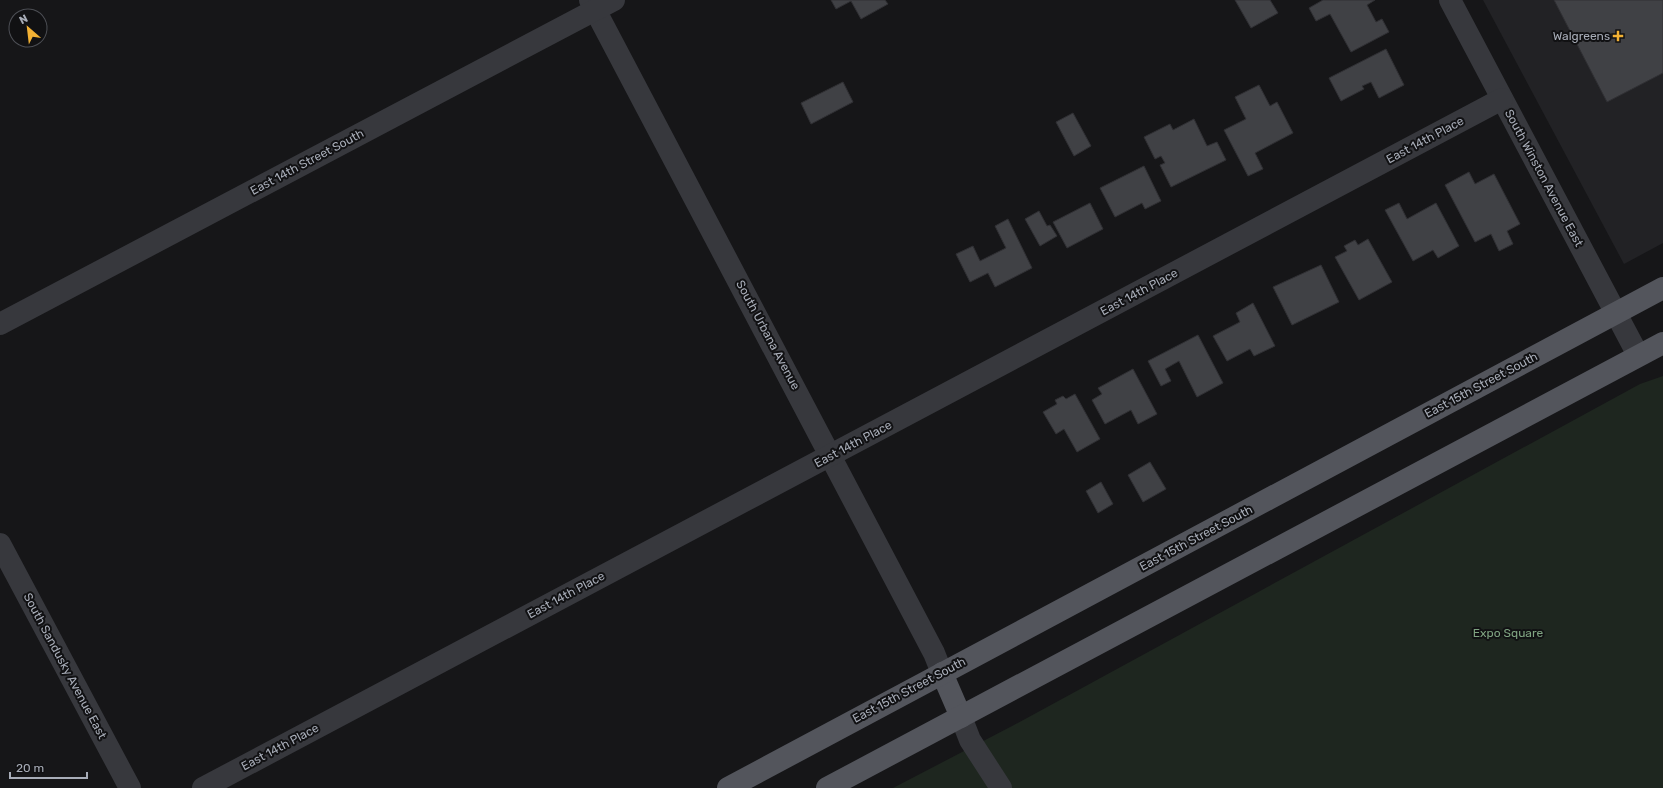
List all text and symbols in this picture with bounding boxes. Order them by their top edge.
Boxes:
north arrow [8,8,48,48]
text: N [17,12,30,27]
place label: Walgreens [1553,29,1610,43]
marker: Walgreens [1613,31,1623,41]
street label: South Winston Avenue East [1502,107,1586,249]
street label: East 14th Place [1384,114,1466,166]
street label: East 14th Street South [248,126,366,198]
street label: East 14th Place [1098,266,1180,318]
street label: South Urbana Avenue [733,278,803,392]
street label: East 15th Street South [1422,349,1540,421]
street label: East 14th Place [812,418,894,470]
street label: East 15th Street South [1137,502,1255,574]
street label: East 14th Place [525,569,607,621]
street label: South Sandusky Avenue East [21,591,110,742]
park label: Expo Square [1473,626,1543,640]
street label: East 15th Street South [850,654,968,726]
street label: East 14th Place [239,721,321,773]
scale bar [10,754,87,780]
text: 20 m [16,761,44,775]

